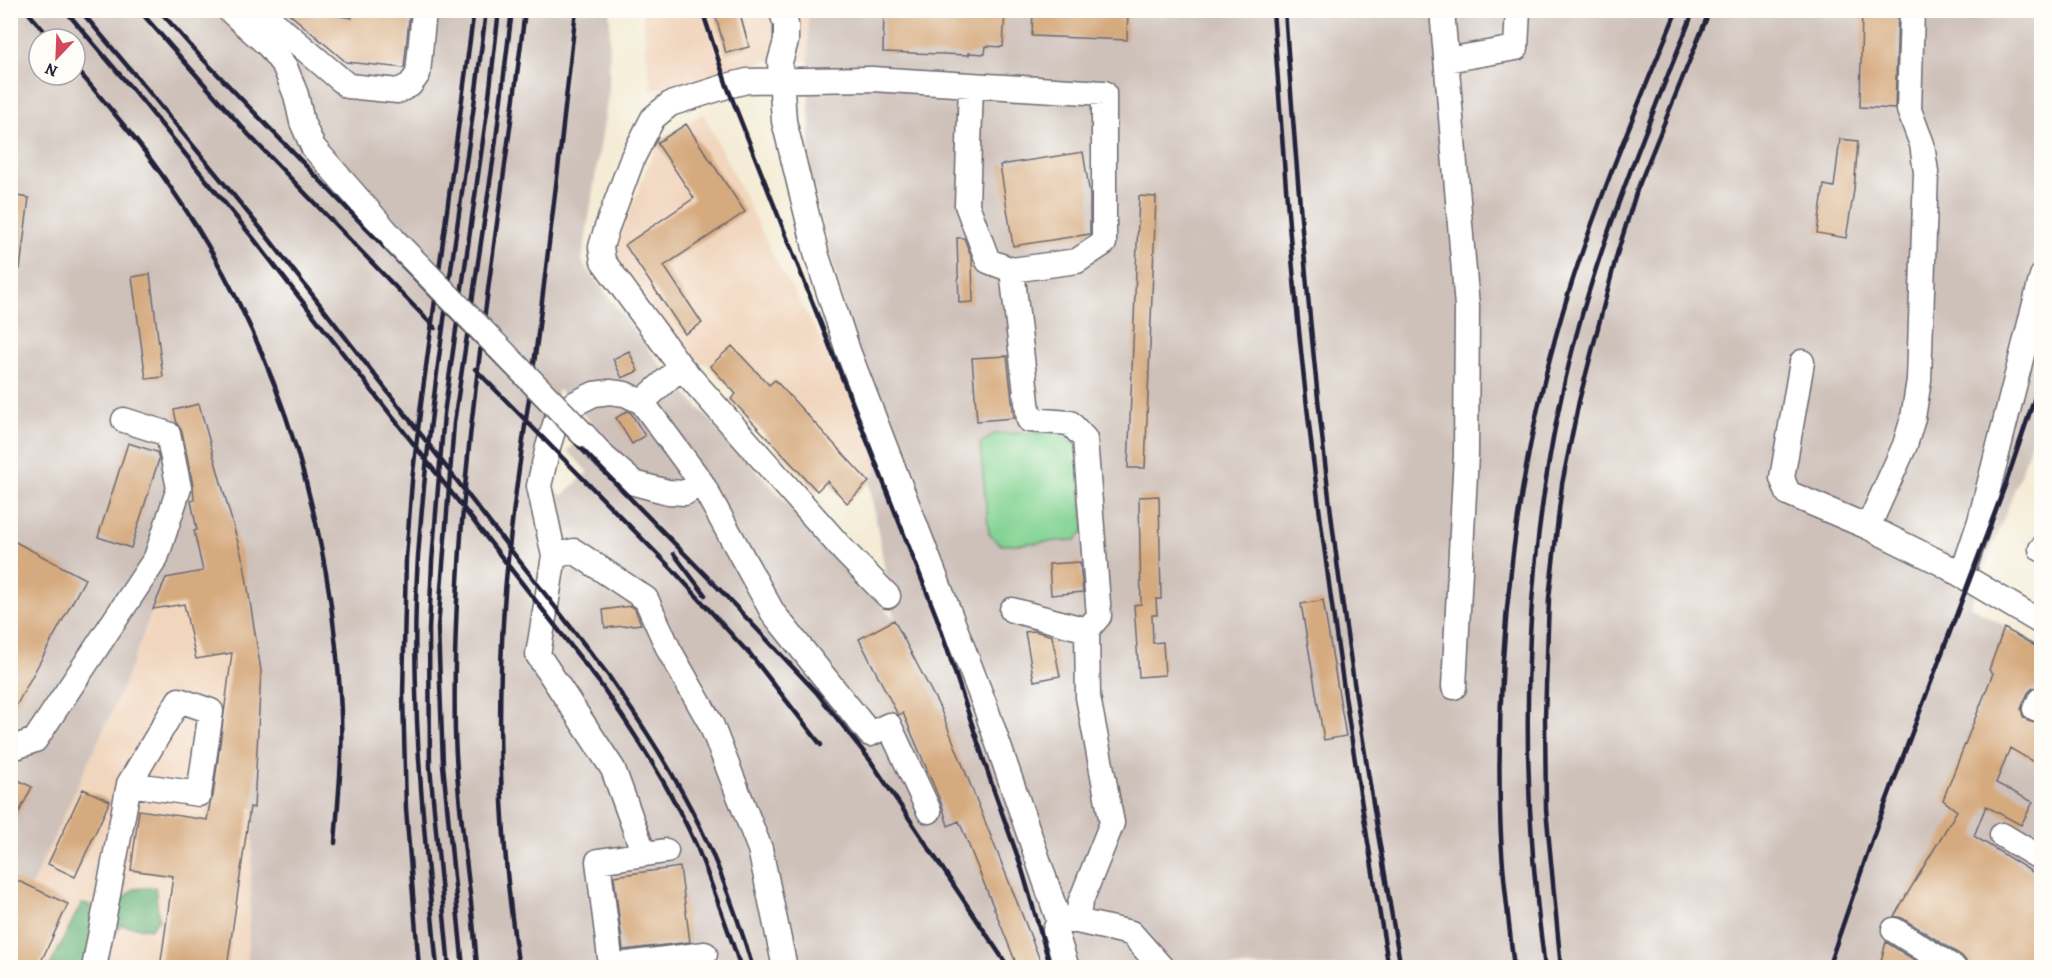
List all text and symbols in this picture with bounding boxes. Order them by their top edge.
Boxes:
north arrow [27,27,87,87]
text: N [42,57,61,82]

